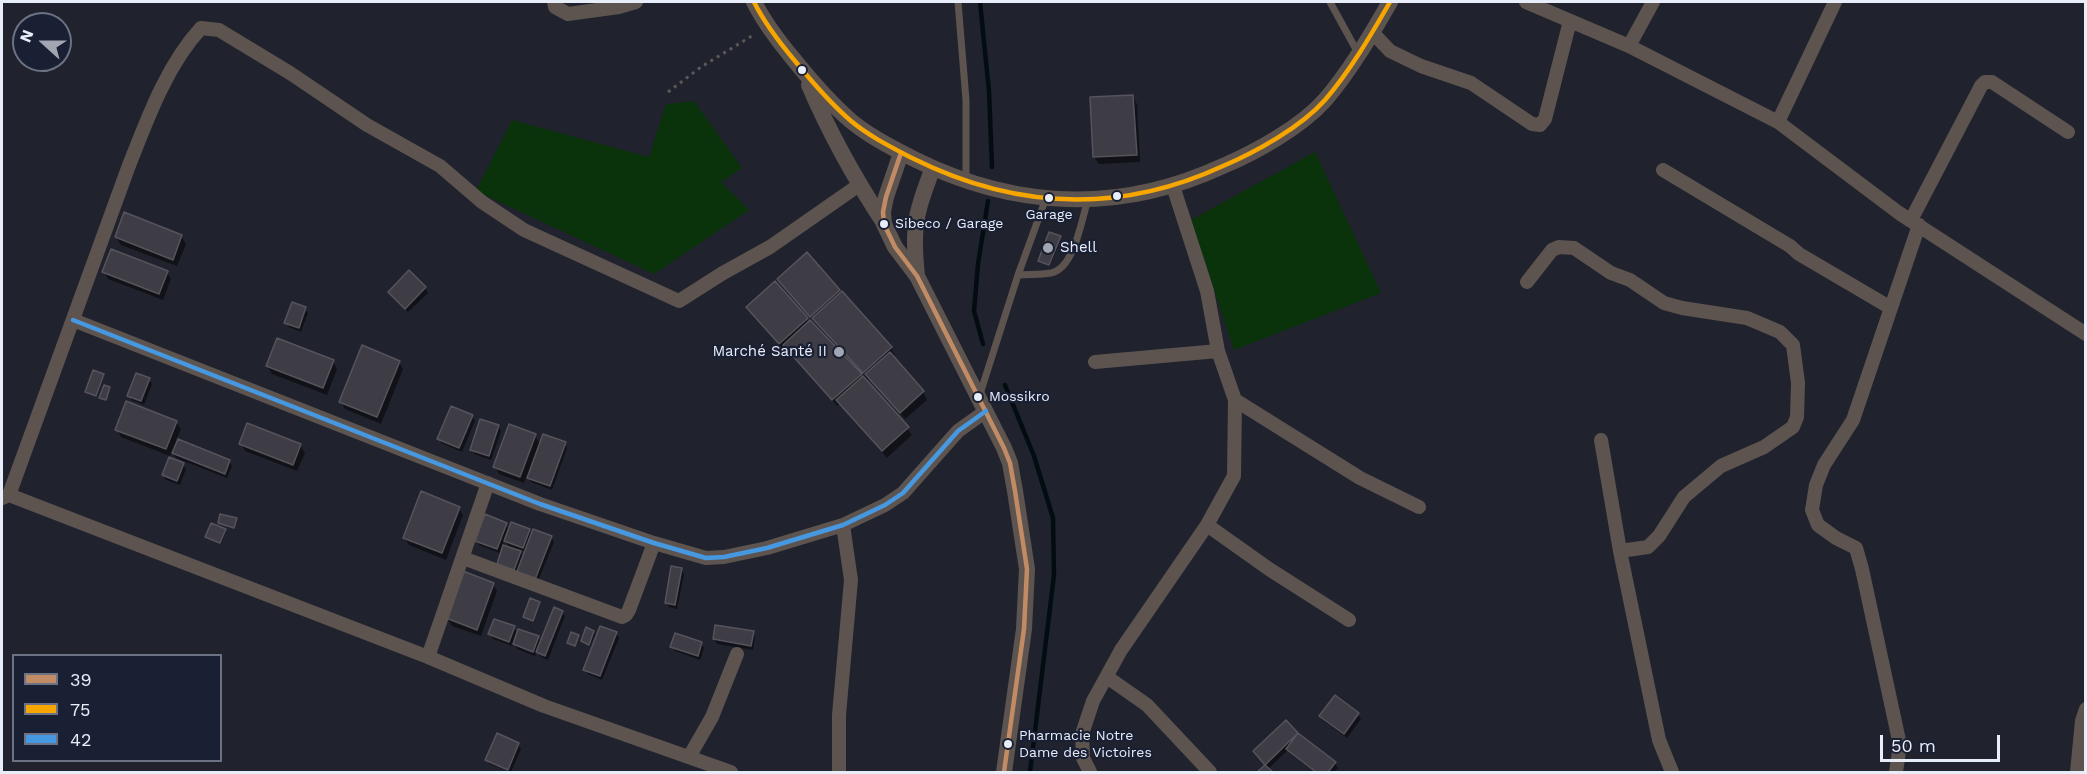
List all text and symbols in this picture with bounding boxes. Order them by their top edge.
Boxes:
north arrow [12,12,72,72]
text: N [16,27,38,45]
unlabelled marker [796,64,808,76]
unlabelled marker [1111,190,1123,202]
marker: Garage [1043,192,1055,204]
place label: Garage [1025,207,1073,223]
place label: Sibeco / Garage [895,216,1003,232]
marker: Sibeco / Garage [878,218,890,230]
place label: Shell [1060,239,1097,257]
marker: Shell [1041,241,1055,255]
place label: Marché Santé II [712,343,827,361]
marker: Marché Santé II [832,345,846,359]
place label: Mossikro [989,389,1050,405]
marker: Mossikro [972,391,984,403]
legend [12,654,222,762]
text: 39 [70,669,92,690]
text: 75 [70,699,91,720]
scale bar [1883,723,2003,761]
place label: Pharmacie Notre Dame des Victoires [1019,728,1152,760]
text: 42 [70,729,92,750]
text: 50 m [1891,735,1936,756]
marker: Pharmacie Notre Dame des Victoires [1002,738,1014,750]

